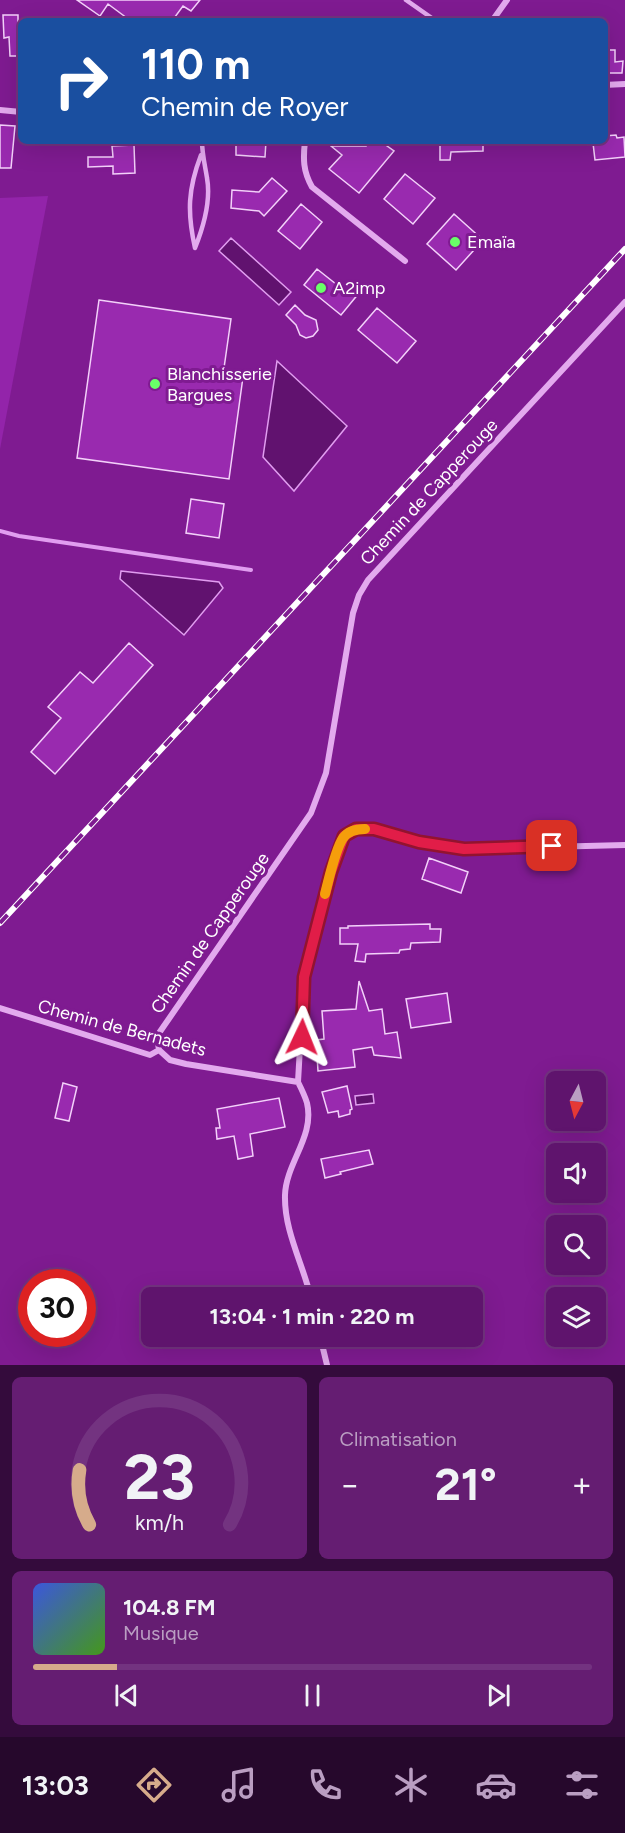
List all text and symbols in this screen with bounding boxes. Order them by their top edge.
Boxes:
text: 110 m [141,39,250,90]
icon: right [42,42,120,120]
text: Chemin de Royer [141,90,348,123]
place label: Emaïa [467,231,516,253]
marker: Emaïa [448,235,462,249]
place label: A2imp [333,277,385,299]
marker: A2imp [314,281,328,295]
place label: Blanchisserie Bargues [167,363,272,406]
marker: Blanchisserie Bargues [148,377,162,391]
street label: Chemin de Capperouge [356,414,503,570]
pin [526,820,577,871]
icon: arrive [535,829,568,862]
street label: Chemin de Capperouge [146,848,274,1018]
street label: Chemin de Bernadets [35,995,209,1061]
position arrow [270,1005,334,1069]
north arrow [546,1071,606,1131]
map controls [546,1071,606,1347]
button: sound [546,1143,606,1203]
button: search [546,1215,606,1275]
speed limit sign: 30 [18,1269,96,1347]
button: layers [546,1287,606,1347]
text: 13:04 · 1 min · 220 m [210,1303,414,1330]
text: Climatisation [340,1427,457,1451]
text: 23 [124,1440,195,1515]
text: 21° [435,1457,497,1511]
text: − [340,1465,360,1504]
text: + [571,1465,592,1504]
text: km/h [135,1510,184,1535]
text: 104.8 FM [123,1594,216,1621]
text: Musique [123,1621,199,1645]
icon: previous [110,1679,143,1712]
icon: pause [296,1679,329,1712]
icon: next [482,1679,515,1712]
icon: directions [133,1764,175,1806]
icon: music [218,1764,260,1806]
icon: phone [304,1764,346,1806]
icon: climate [390,1764,432,1806]
icon: car [475,1764,517,1806]
icon: filters [561,1764,603,1806]
text: 13:03 [22,1769,89,1802]

